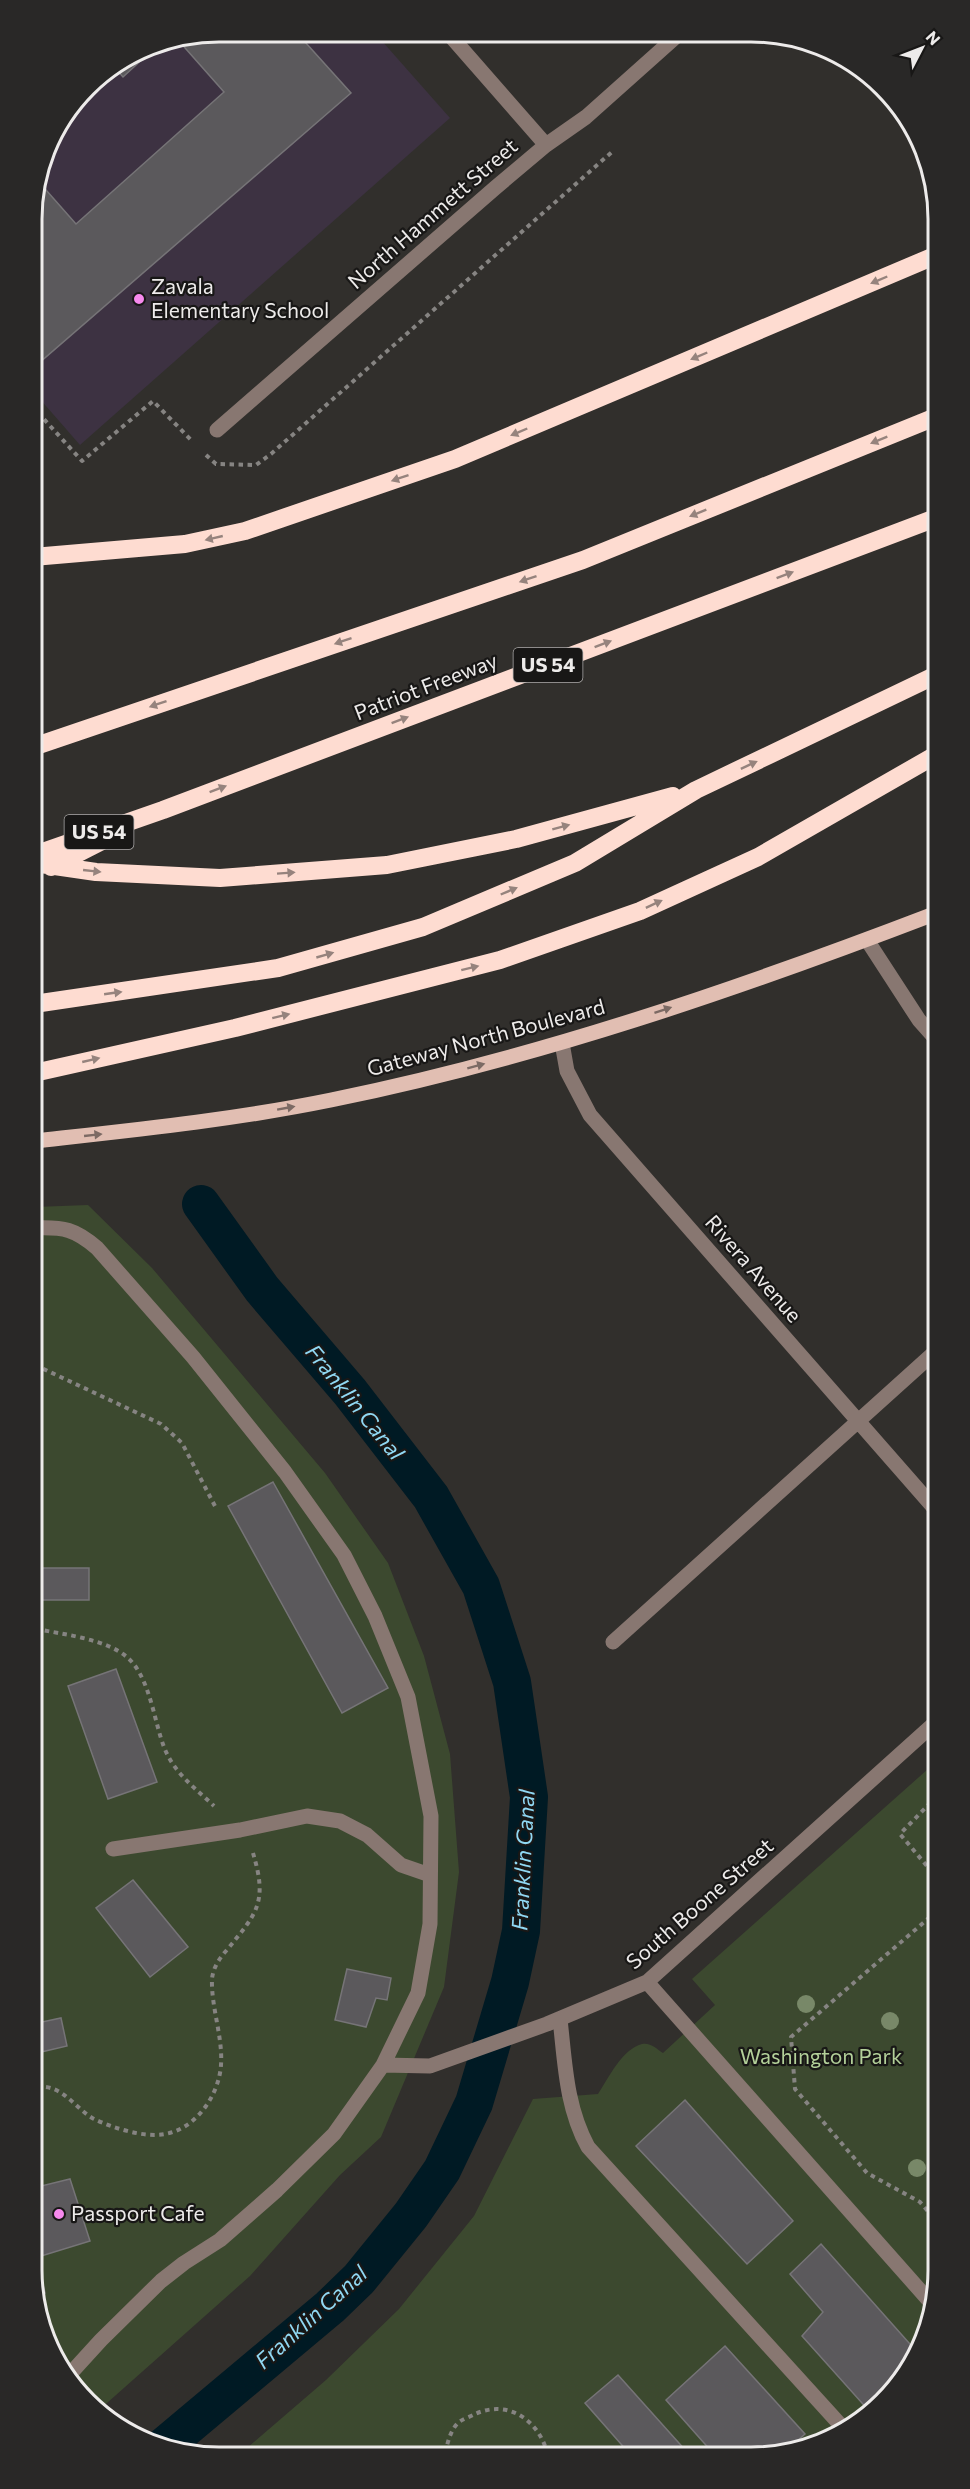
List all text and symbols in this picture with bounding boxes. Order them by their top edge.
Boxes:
north arrow [892,18,952,78]
text: N [922,27,945,48]
street label: North Hammett Street [342,132,522,293]
place label: Zavala Elementary School [151,273,329,322]
one-way arrow [869,275,887,285]
marker: Zavala Elementary School [132,292,146,306]
one-way arrow [690,352,708,361]
one-way arrow [510,427,528,437]
one-way arrow [869,435,887,445]
one-way arrow [391,474,409,483]
one-way arrow [689,509,707,518]
one-way arrow [205,533,223,543]
one-way arrow [776,570,794,580]
one-way arrow [519,574,537,584]
one-way arrow [334,637,352,647]
one-way arrow [594,639,612,649]
street label: Patriot Freeway [350,647,501,724]
road number: US 54 [514,648,582,682]
one-way arrow [149,700,167,709]
one-way arrow [392,715,410,725]
one-way arrow [740,760,757,769]
one-way arrow [209,784,227,794]
road number: US 54 [64,815,134,849]
one-way arrow [552,821,570,831]
one-way arrow [82,867,101,876]
one-way arrow [277,868,296,878]
one-way arrow [500,886,518,895]
one-way arrow [646,900,663,909]
one-way arrow [316,950,334,959]
one-way arrow [461,962,479,972]
one-way arrow [103,988,122,997]
street label: Gateway North Boulevard [364,993,607,1080]
one-way arrow [654,1005,672,1014]
one-way arrow [272,1011,291,1021]
one-way arrow [82,1055,101,1065]
one-way arrow [467,1061,485,1071]
one-way arrow [276,1103,295,1112]
one-way arrow [83,1130,102,1140]
street label: Rivera Avenue [701,1209,808,1327]
water label: Franklin Canal [300,1338,411,1465]
water label: Franklin Canal [505,1788,540,1931]
street label: South Boone Street [620,1832,778,1973]
park label: Washington Park [740,2043,902,2068]
place label: Passport Cafe [71,2200,204,2225]
marker: Passport Cafe [52,2207,66,2221]
water label: Franklin Canal [249,2259,372,2374]

